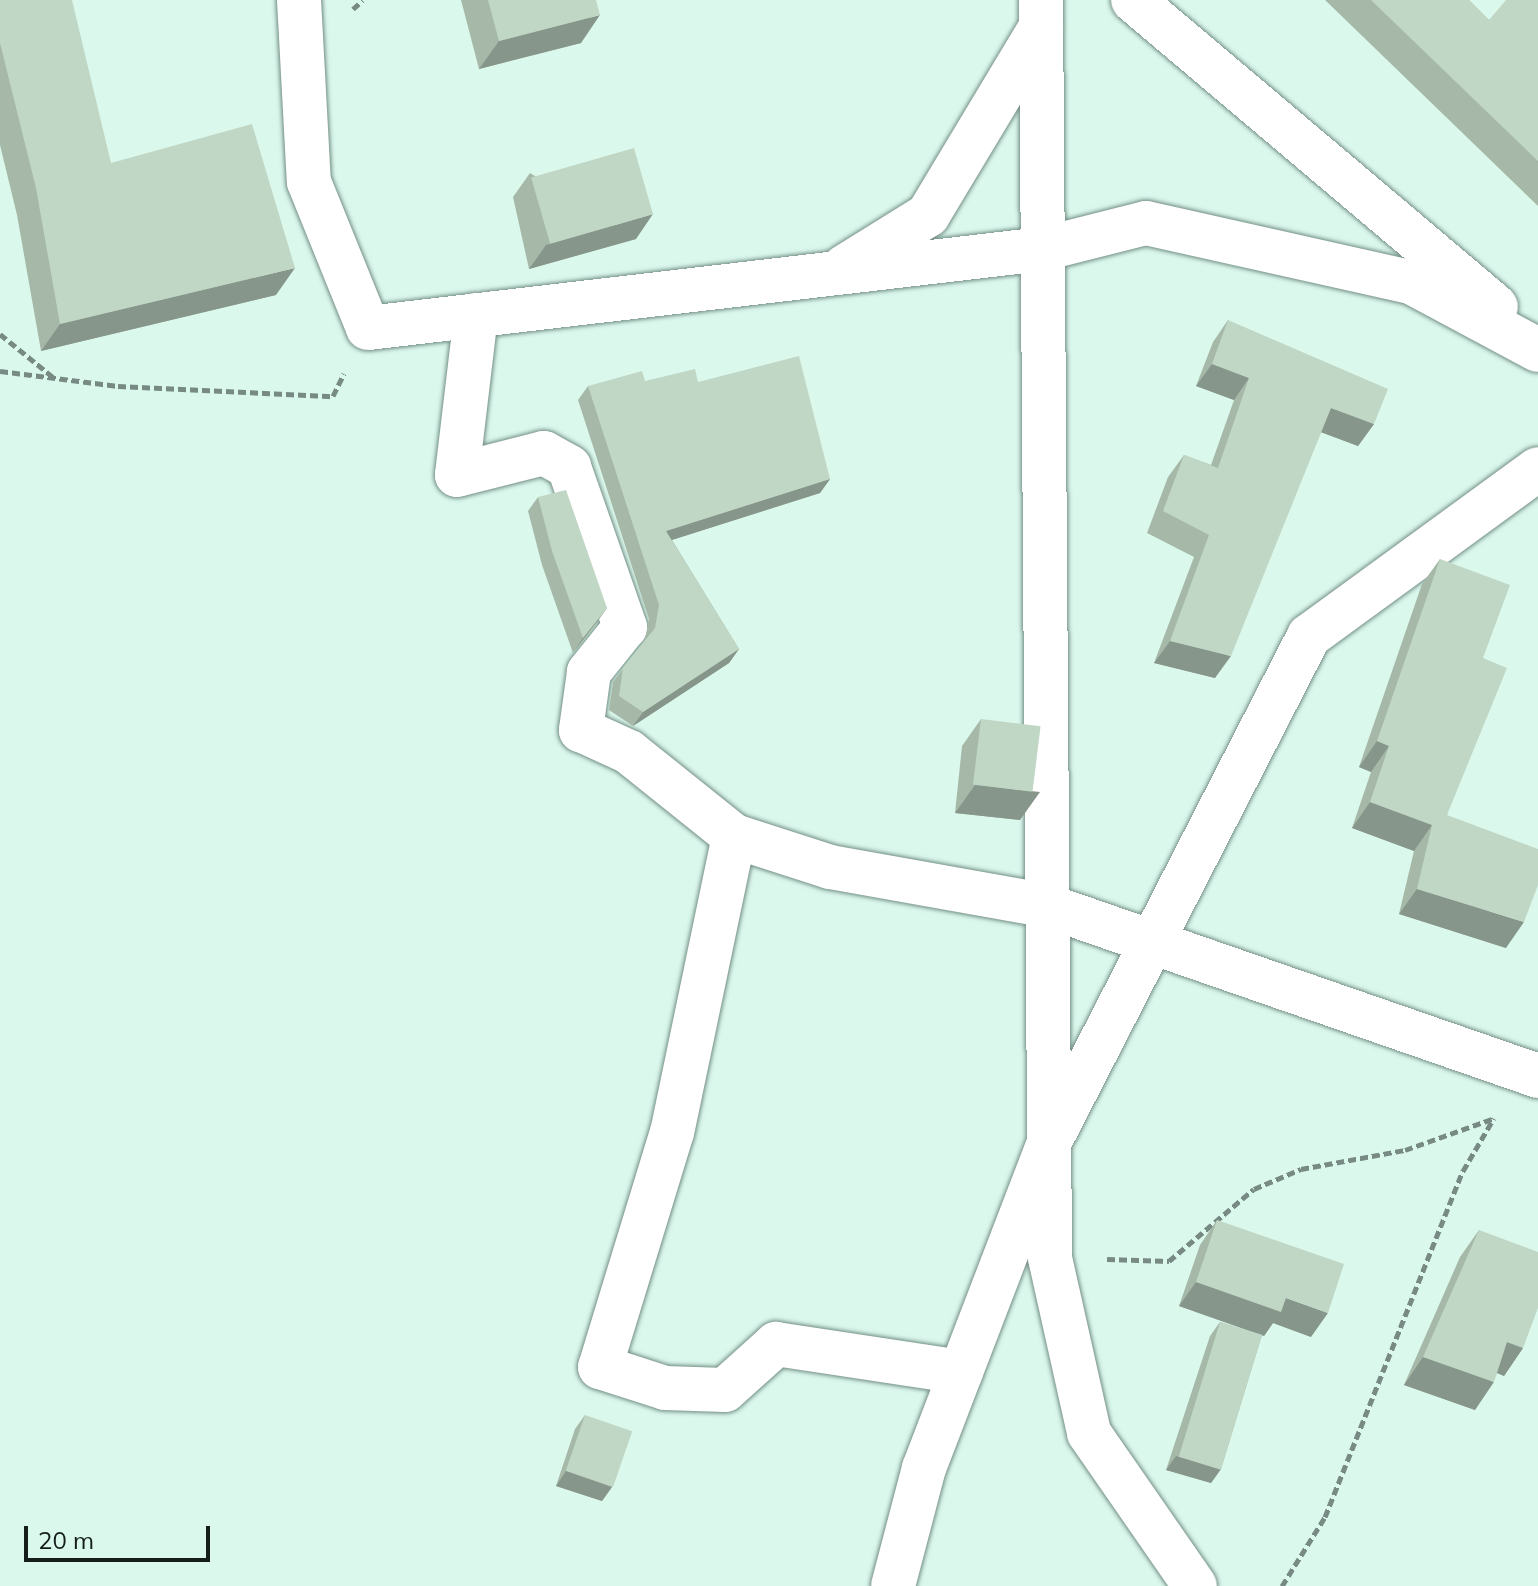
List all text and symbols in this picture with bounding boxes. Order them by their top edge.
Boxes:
scale bar [28,1510,214,1560]
text: 20 m [38,1525,94,1555]

